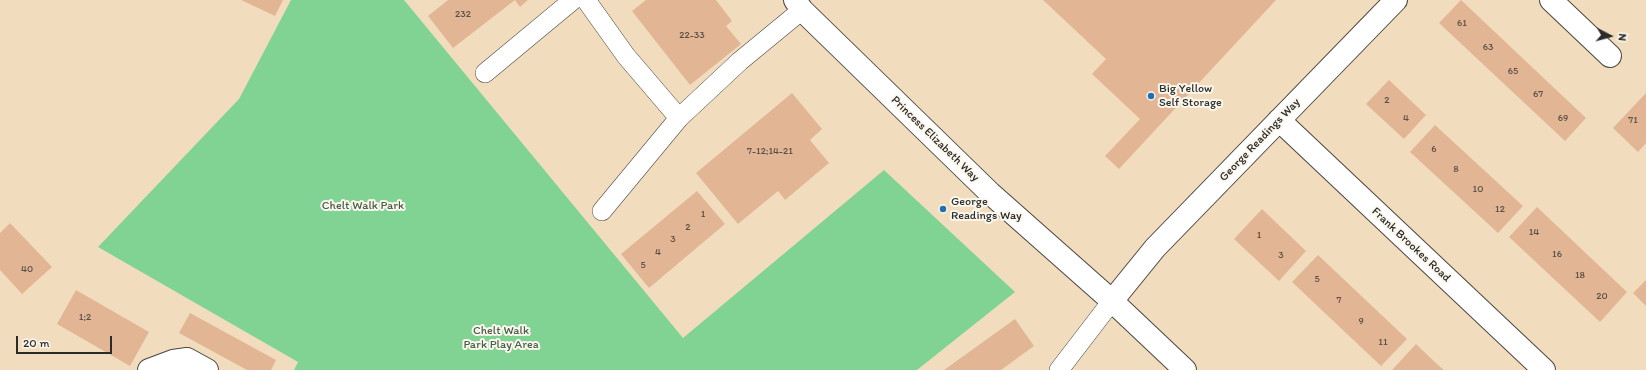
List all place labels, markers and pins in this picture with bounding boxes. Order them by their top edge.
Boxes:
place label: Big Yellow Self Storage [1159,82,1222,110]
marker: Big Yellow Self Storage [1146,91,1156,101]
place label: George Readings Way [951,195,1022,223]
marker: George Readings Way [938,204,948,214]

